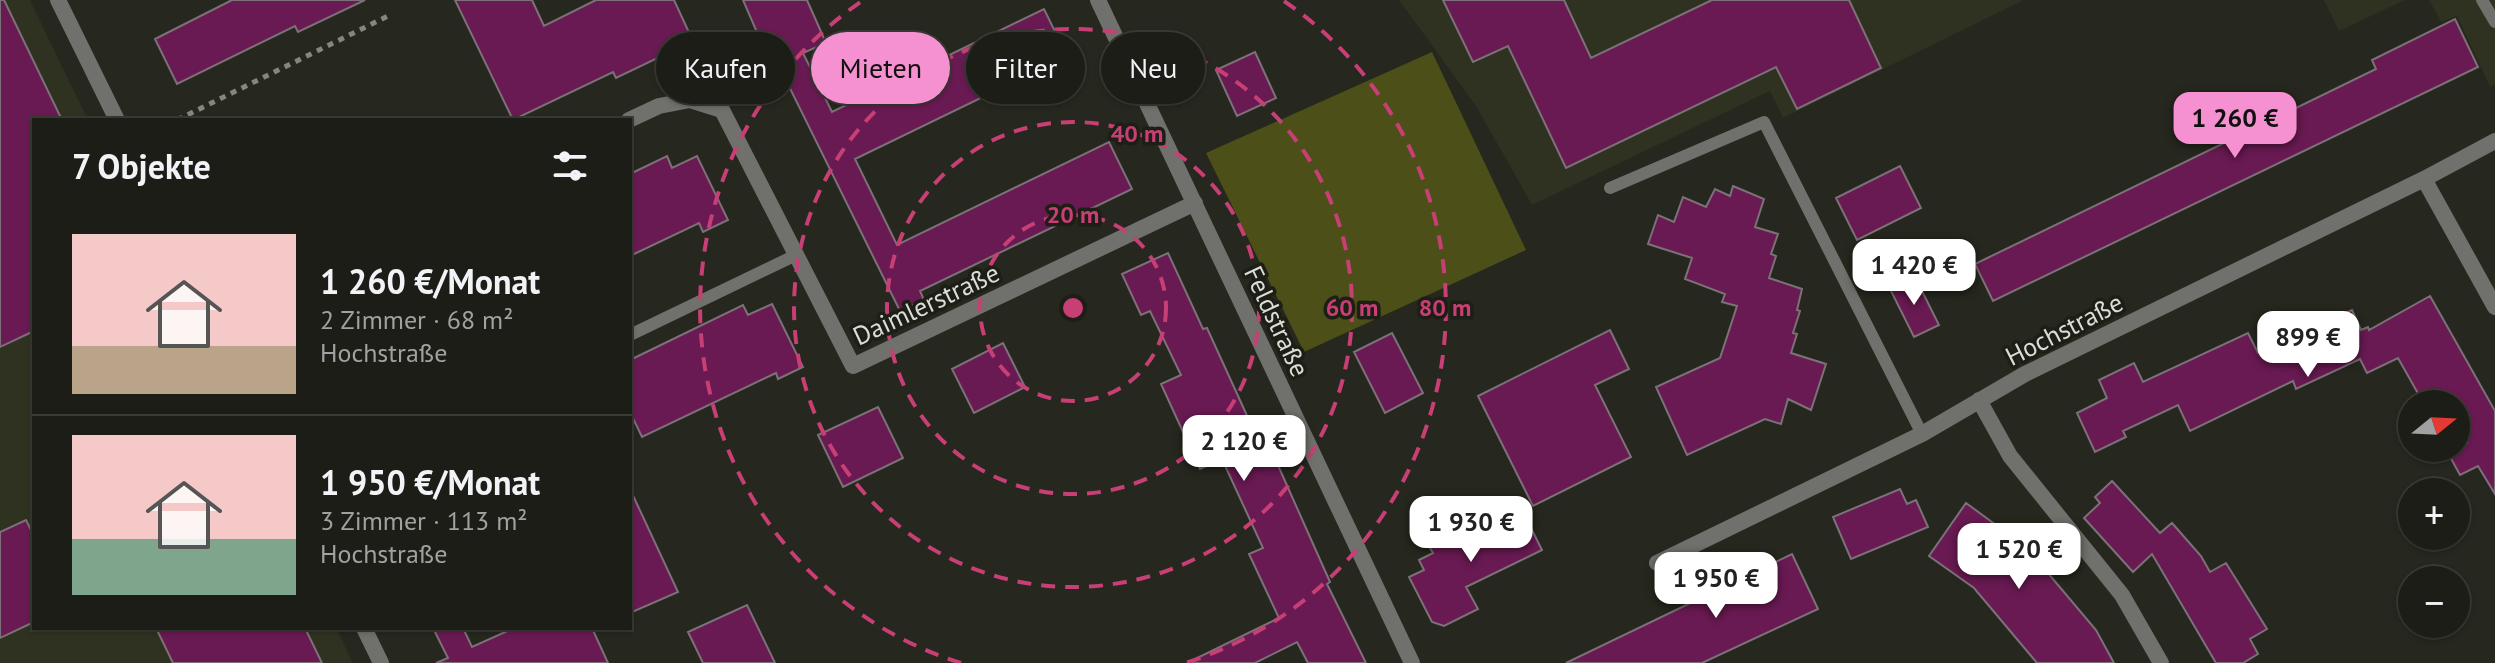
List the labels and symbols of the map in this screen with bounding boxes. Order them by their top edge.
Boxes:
pin: 1 260 € [2161,92,2309,160]
text: 40 m [1111,118,1163,149]
text: 20 m [1047,199,1099,230]
pin: 1 420 € [1840,239,1988,307]
street label: Daimlerstraße [848,256,1004,352]
street label: Feldstraße [1237,260,1317,382]
street label: Hochstraße [2000,285,2128,373]
text: 60 m [1326,292,1378,323]
text: 80 m [1419,292,1471,323]
centre of rings [1059,294,1087,322]
pin: 899 € [2252,311,2364,379]
north arrow [2398,390,2470,462]
pin: 2 120 € [1170,415,1318,483]
pin: 1 930 € [1397,496,1545,564]
pin: 1 520 € [1945,523,2093,591]
pin: 1 950 € [1642,552,1790,620]

